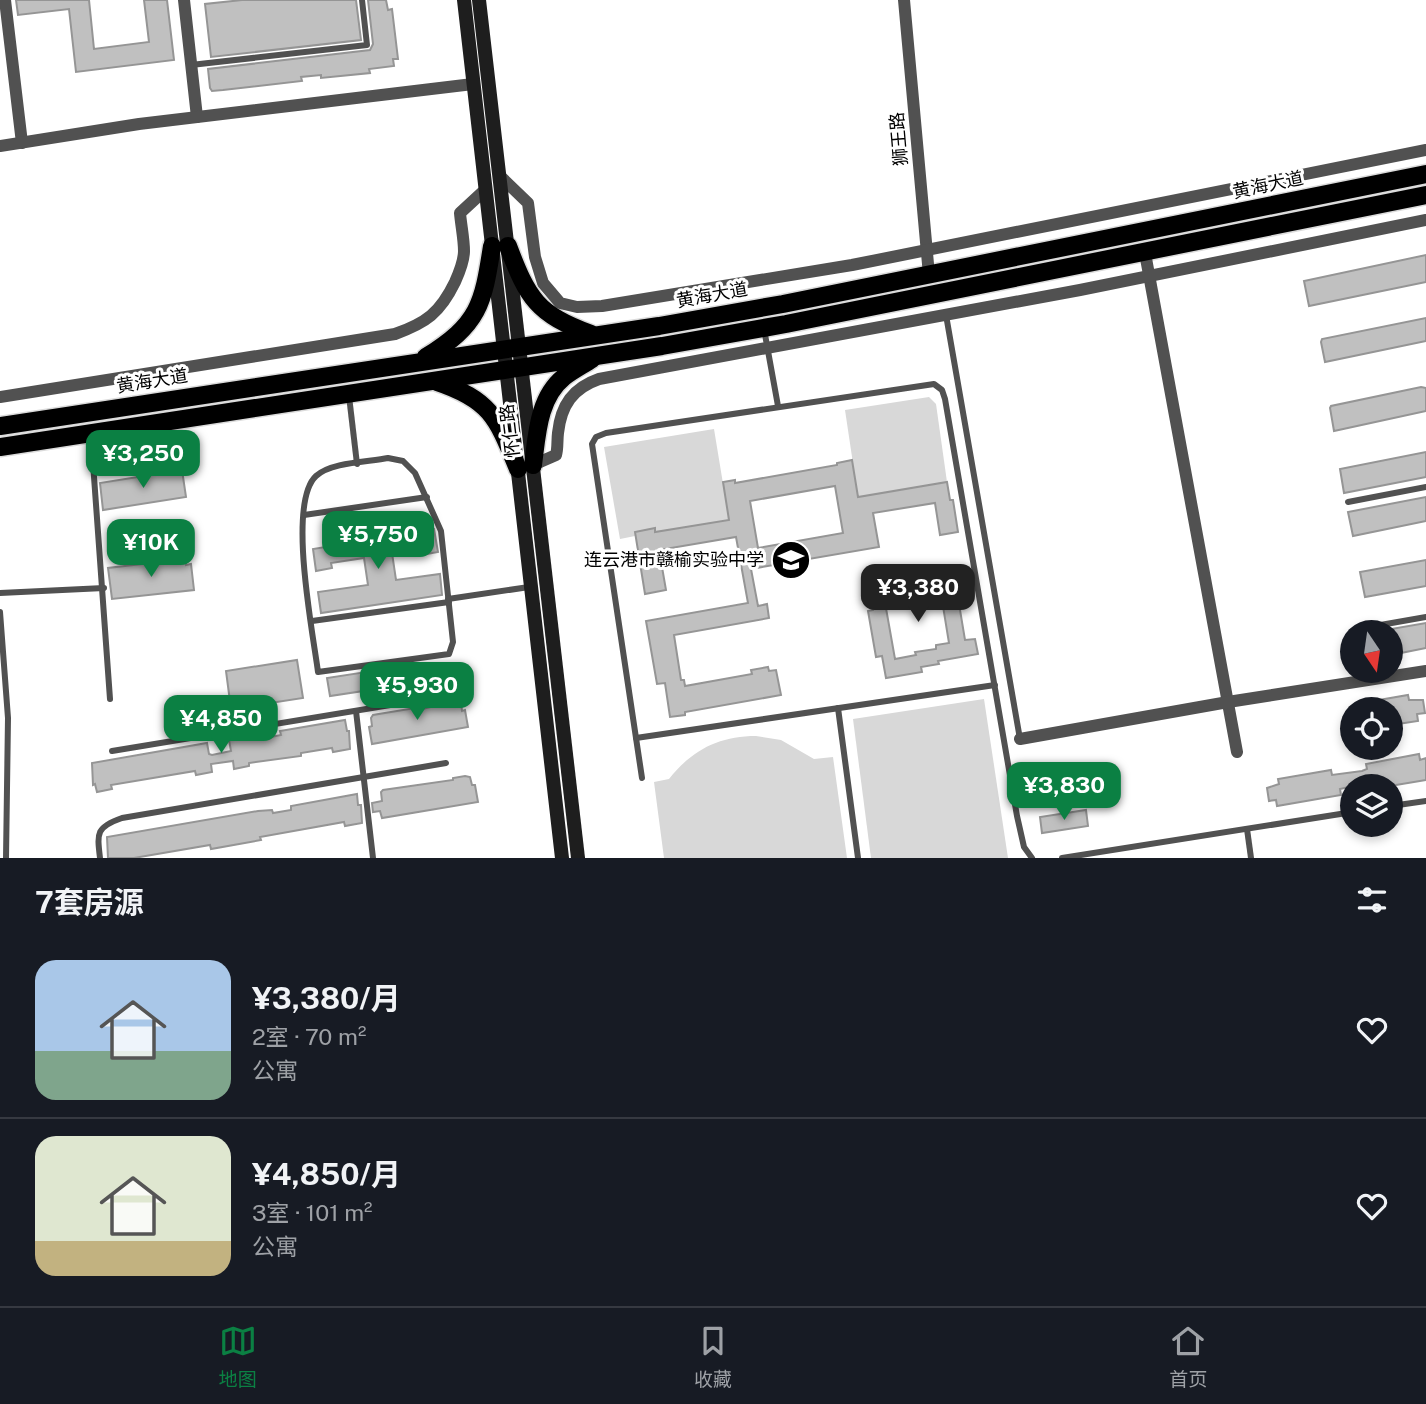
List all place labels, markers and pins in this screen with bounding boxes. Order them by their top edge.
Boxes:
pin: ¥3,250 [86,430,200,490]
pin: ¥5,750 [321,512,435,571]
pin: ¥10K [110,520,192,579]
school or university icon: 连云港市赣榆实验中学 [770,539,812,581]
place label: 连云港市赣榆实验中学 [584,549,764,570]
pin: ¥3,380 [861,564,975,624]
pin: ¥5,930 [360,662,474,722]
pin: ¥4,850 [164,696,278,755]
pin: ¥3,830 [1007,762,1121,822]

